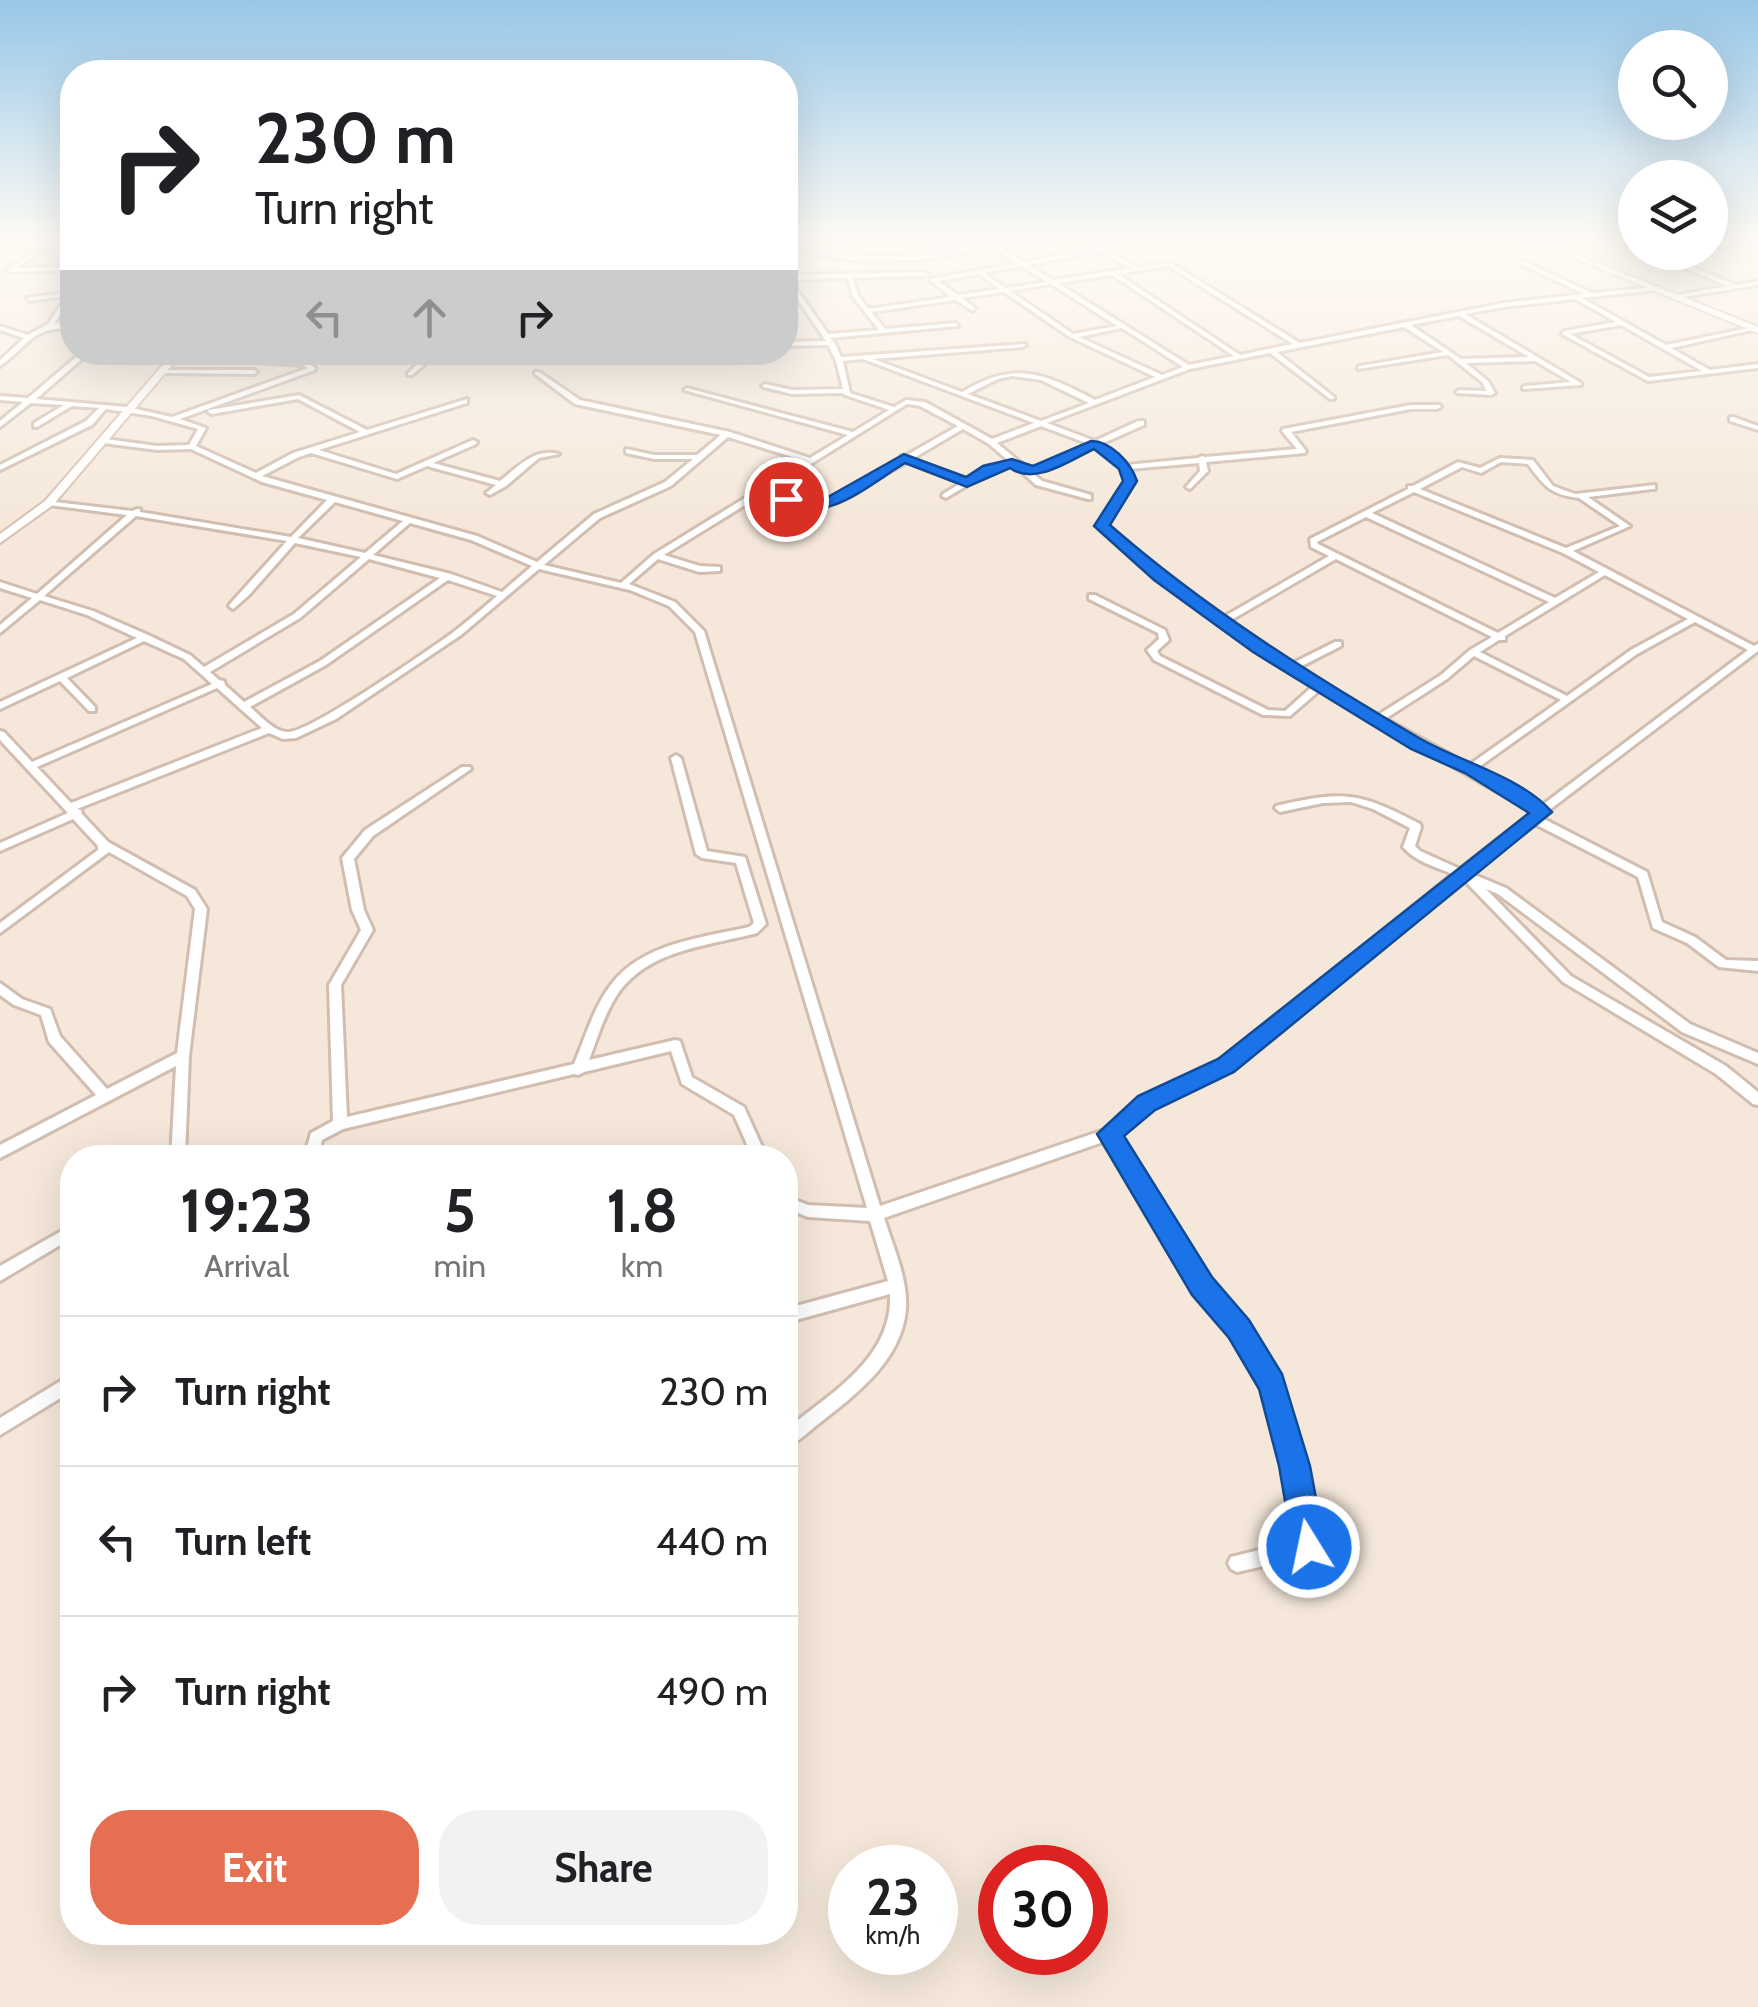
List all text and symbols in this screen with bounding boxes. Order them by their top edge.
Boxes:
map controls [1618,30,1728,270]
button: search [1618,30,1728,140]
text: 230 m [255,95,456,181]
icon: right [90,100,220,230]
button: layers [1618,160,1728,270]
text: Turn right [255,181,434,235]
icon: left [297,290,352,345]
icon: ahead [402,290,457,345]
icon: right [507,290,562,345]
pin [744,457,829,542]
icon: arrive [759,472,814,527]
text: 19:23 [180,1174,313,1247]
text: 5 [444,1174,476,1247]
text: 1.8 [606,1174,678,1247]
text: Arrival [204,1246,289,1285]
text: min [433,1246,486,1285]
text: km [621,1246,663,1285]
icon: right [90,1364,145,1419]
text: Turn right [175,1368,331,1415]
text: 230 m [659,1368,768,1415]
position arrow [1257,1495,1361,1599]
icon: left [90,1514,145,1569]
text: Turn left [175,1518,311,1565]
text: 440 m [656,1518,768,1565]
icon: right [90,1664,145,1719]
text: Turn right [175,1668,331,1715]
text: 490 m [656,1668,768,1715]
button: Exit [90,1810,419,1925]
button: Share [439,1810,768,1925]
speed limit sign: 30 [978,1845,1108,1975]
text: 23 [866,1867,920,1928]
text: km/h [866,1920,920,1950]

